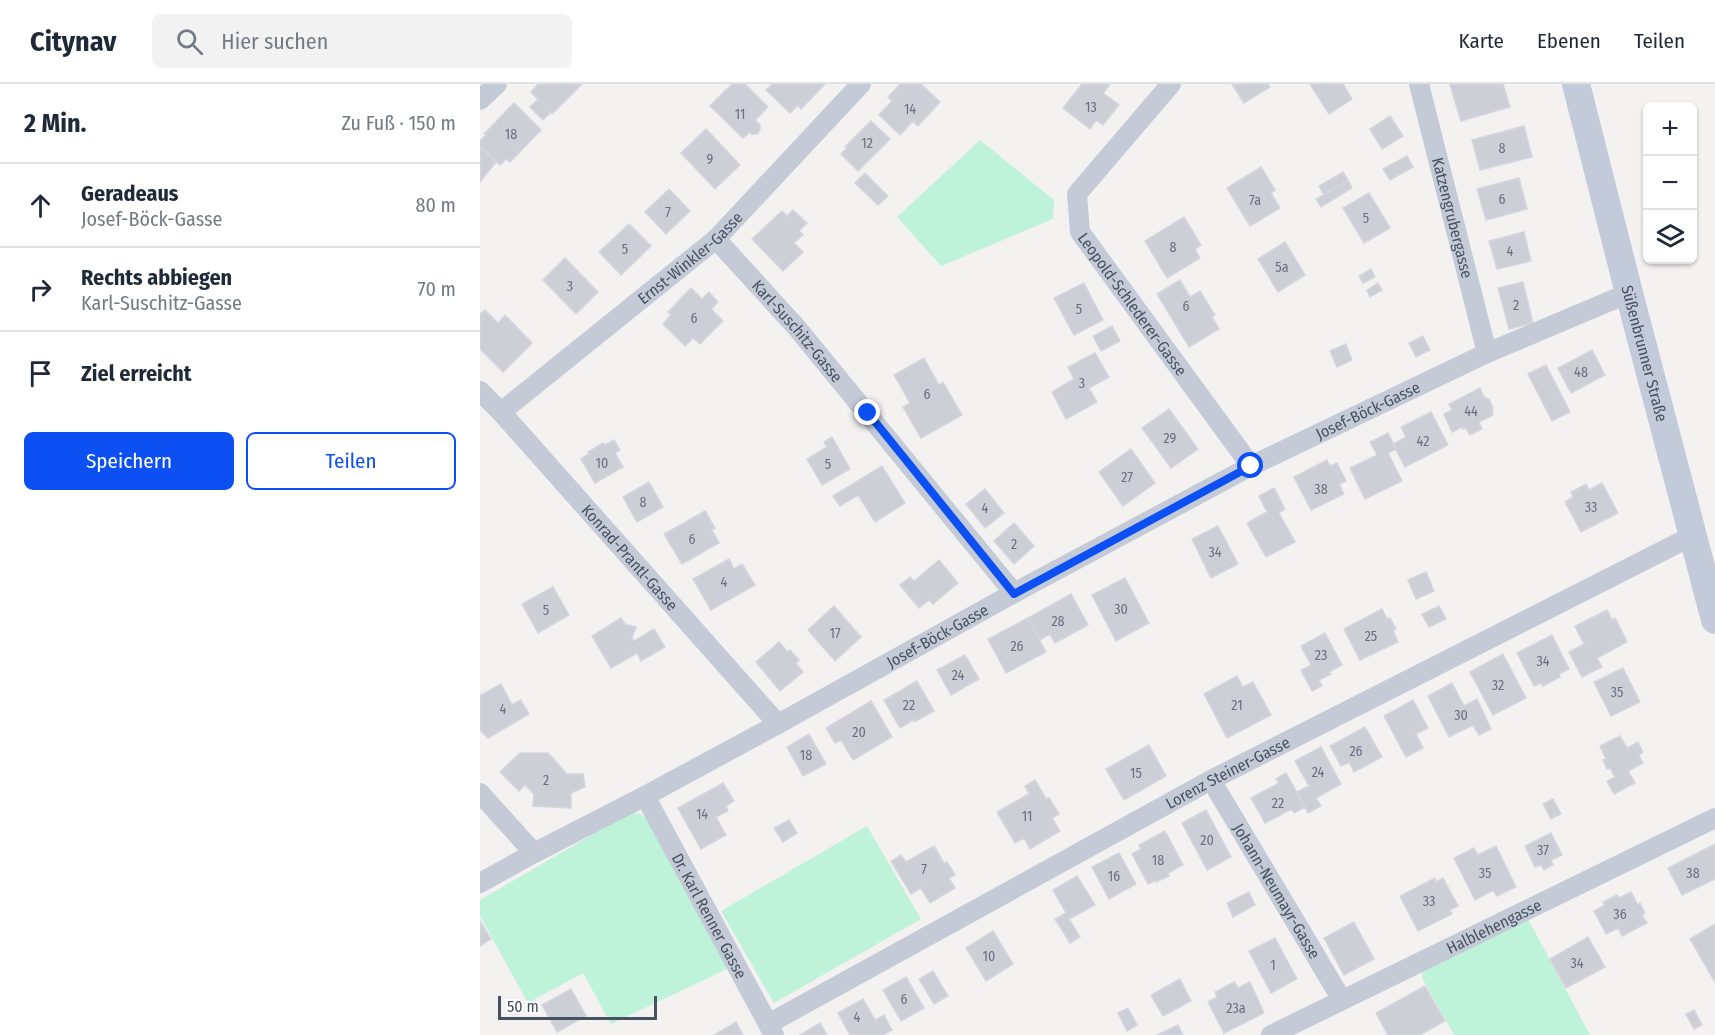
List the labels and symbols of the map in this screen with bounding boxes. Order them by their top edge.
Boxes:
house number: 13 [1085,99,1097,116]
house number: 14 [904,101,916,118]
house number: 11 [735,106,745,123]
house number: 18 [505,126,517,143]
house number: 12 [861,135,873,152]
house number: 8 [1499,140,1506,157]
house number: 9 [707,151,714,168]
street label: Katzengrubergasse [1428,156,1477,280]
house number: 6 [1499,191,1506,208]
house number: 7a [1249,192,1261,209]
house number: 7 [665,204,671,221]
street label: Ernst-Winkler-Gasse [634,208,746,308]
house number: 5 [1363,210,1369,227]
street label: Leopold-Schlederer-Gasse [1074,229,1191,379]
house number: 8 [1170,239,1177,256]
house number: 5 [622,241,628,258]
house number: 4 [1507,243,1514,260]
house number: 5a [1275,259,1289,276]
street label: Karl-Suschitz-Gasse [748,276,847,386]
house number: 3 [567,278,573,295]
street label: Süßenbrunner Straße [1618,283,1672,424]
house number: 2 [1513,297,1519,314]
house number: 6 [1183,298,1190,315]
house number: 5 [1076,301,1082,318]
house number: 6 [691,310,698,327]
house number: 48 [1574,364,1588,381]
house number: 3 [1079,375,1085,392]
street label: Josef-Böck-Gasse [1313,377,1423,443]
house number: 6 [924,386,931,403]
route end [854,399,880,425]
house number: 44 [1464,403,1478,420]
house number: 29 [1164,430,1177,447]
house number: 42 [1417,433,1429,450]
route start [1237,452,1263,478]
house number: 10 [596,455,608,472]
house number: 5 [825,456,831,473]
house number: 27 [1121,469,1133,486]
house number: 38 [1314,481,1328,498]
house number: 8 [640,494,647,511]
house number: 33 [1585,499,1597,516]
street label: Konrad-Prantl-Gasse [578,500,682,614]
house number: 4 [982,500,989,517]
house number: 6 [689,531,696,548]
house number: 2 [1011,536,1017,553]
house number: 34 [1208,544,1222,561]
house number: 4 [721,574,728,591]
street label: Josef-Böck-Gasse [883,600,992,671]
house number: 30 [1114,601,1128,618]
house number: 5 [543,602,549,619]
house number: 28 [1051,613,1065,630]
house number: 17 [829,625,841,642]
house number: 25 [1365,628,1377,645]
house number: 26 [1010,638,1024,655]
house number: 23 [1315,647,1327,664]
house number: 34 [1536,653,1550,670]
house number: 24 [952,667,965,684]
house number: 32 [1492,677,1504,694]
house number: 35 [1611,684,1623,701]
house number: 22 [903,697,915,714]
house number: 21 [1231,697,1243,714]
house number: 4 [500,701,507,718]
house number: 30 [1454,707,1468,724]
house number: 20 [852,724,866,741]
street label: Lorenz Steiner-Gasse [1162,732,1293,813]
house number: 26 [1349,743,1363,760]
house number: 18 [800,747,812,764]
house number: 24 [1312,764,1325,781]
house number: 15 [1130,765,1142,782]
house number: 2 [543,772,549,789]
house number: 22 [1272,795,1284,812]
house number: 14 [696,806,708,823]
house number: 11 [1022,808,1032,825]
street label: Johann-Neumayr-Gasse [1229,820,1325,962]
house number: 20 [1200,832,1214,849]
house number: 37 [1537,842,1549,859]
street label: Dr. Karl Renner Gasse [668,850,751,982]
house number: 18 [1152,852,1164,869]
house number: 7 [921,861,927,878]
house number: 35 [1479,865,1491,882]
house number: 38 [1686,865,1700,882]
house number: 16 [1108,868,1120,885]
house number: 33 [1423,893,1435,910]
street label: Halblehengasse [1443,895,1545,957]
house number: 36 [1613,906,1627,923]
house number: 10 [983,948,995,965]
house number: 34 [1570,955,1584,972]
house number: 1 [1270,957,1276,974]
house number: 6 [901,991,908,1008]
scale bar [498,993,657,1020]
house number: 23a [1226,1000,1246,1017]
house number: 4 [854,1009,861,1026]

